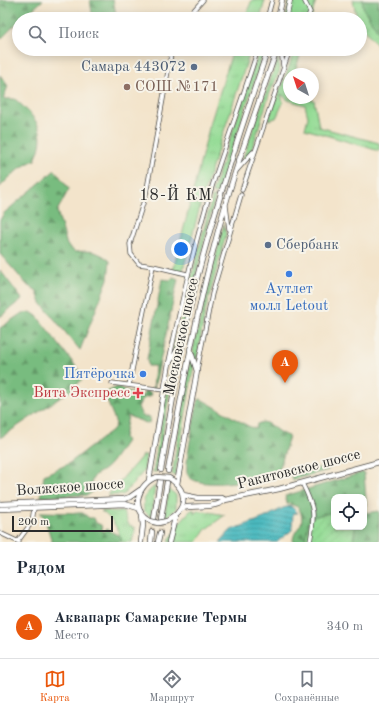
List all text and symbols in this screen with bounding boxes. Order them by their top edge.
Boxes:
search box [12,12,367,56]
icon: search [26,23,48,45]
text: Поиск [58,27,99,42]
place label: Самара 443072 [81,60,186,75]
marker: Самара 443072 [189,62,199,72]
north arrow [283,68,319,104]
place label: СОШ №171 [135,80,218,95]
marker: СОШ №171 [122,82,132,92]
district label: 18-Й КМ [139,184,213,204]
place label: Сбербанк [276,238,339,253]
your location [171,239,191,259]
marker: Сбербанк [263,240,273,250]
marker: Аутлет молл Letout [284,269,294,279]
street label: Московское шоссе [162,277,202,397]
place label: Аутлет молл Letout [250,282,328,314]
pin: A [272,350,298,383]
place label: Пятёрочка [64,367,136,382]
marker: Пятёрочка [138,369,148,379]
place label: Вита Экспресс [33,386,130,401]
marker: Вита Экспресс [133,388,143,398]
street label: Ракитовское шоссе [236,447,362,493]
street label: Волжское шоссе [16,477,124,499]
map controls [331,494,367,530]
button: locate [331,494,367,530]
scale bar [12,514,113,533]
text: 200 m [18,517,49,528]
text: Рядом [16,560,65,577]
text: Аквапарк Самарские Термы [54,611,247,626]
text: A [24,620,34,633]
text: 340 m [326,620,363,633]
text: Место [54,629,89,642]
tab: Карта [40,668,70,706]
tab: Маршрут [149,668,195,706]
tab: Сохранённые [274,668,339,706]

